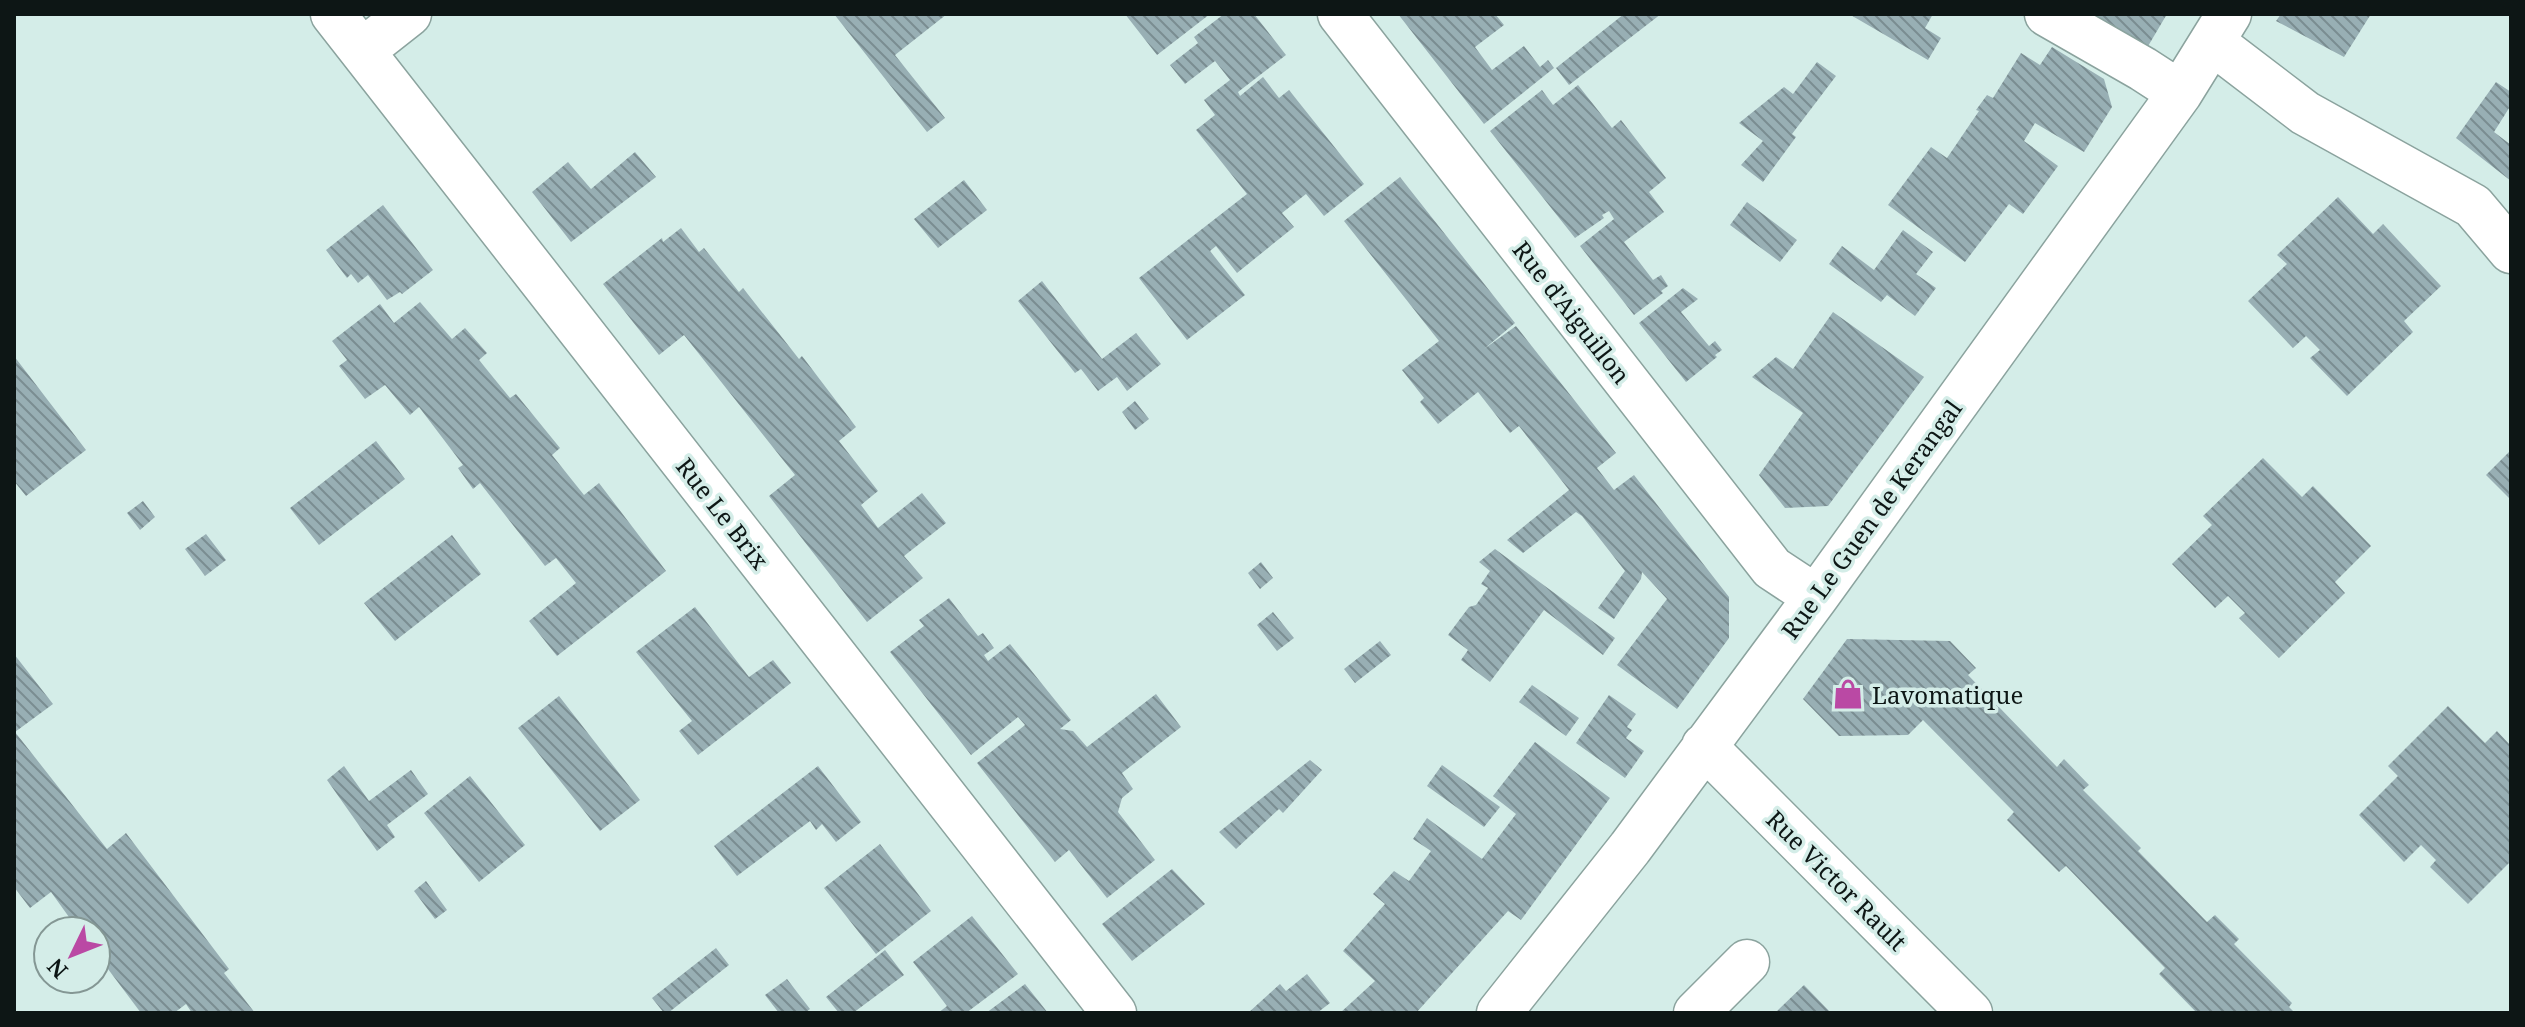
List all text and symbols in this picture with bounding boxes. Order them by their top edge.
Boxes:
street label: Rue d'Aiguillon [1506,234,1638,390]
street label: Rue Le Guen de Kerangal [1773,392,1969,645]
street label: Rue Le Brix [669,451,777,576]
shop icon: Lavomatique [1831,677,1865,711]
place label: Lavomatique [1872,678,2023,711]
street label: Rue Victor Rault [1760,803,1914,957]
north arrow [32,915,112,995]
text: N [40,953,74,986]

